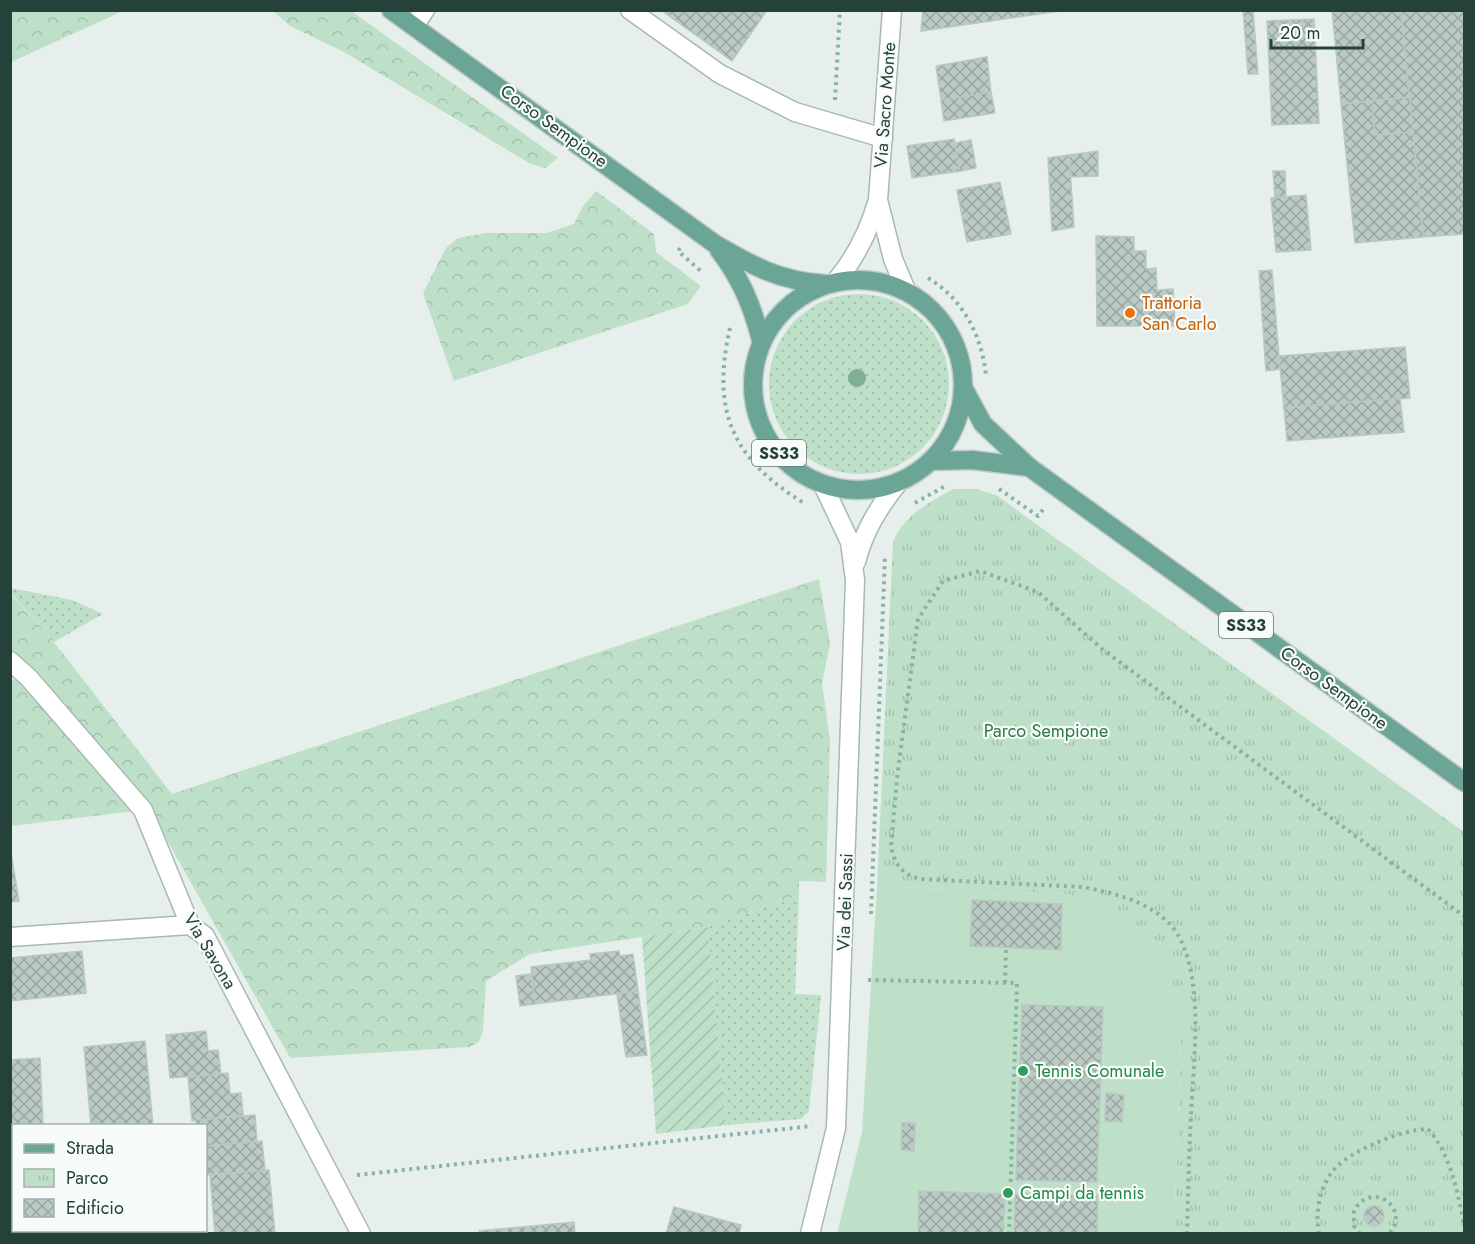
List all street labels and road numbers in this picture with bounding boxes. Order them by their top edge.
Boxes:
street label: Via Sacro Monte [868,41,902,169]
street label: Corso Sempione [495,78,613,174]
road number: SS33 [752,440,806,466]
road number: SS33 [1219,612,1273,638]
street label: Corso Sempione [1275,640,1393,736]
street label: Via dei Sassi [830,853,860,951]
street label: Via Savona [177,908,243,994]

